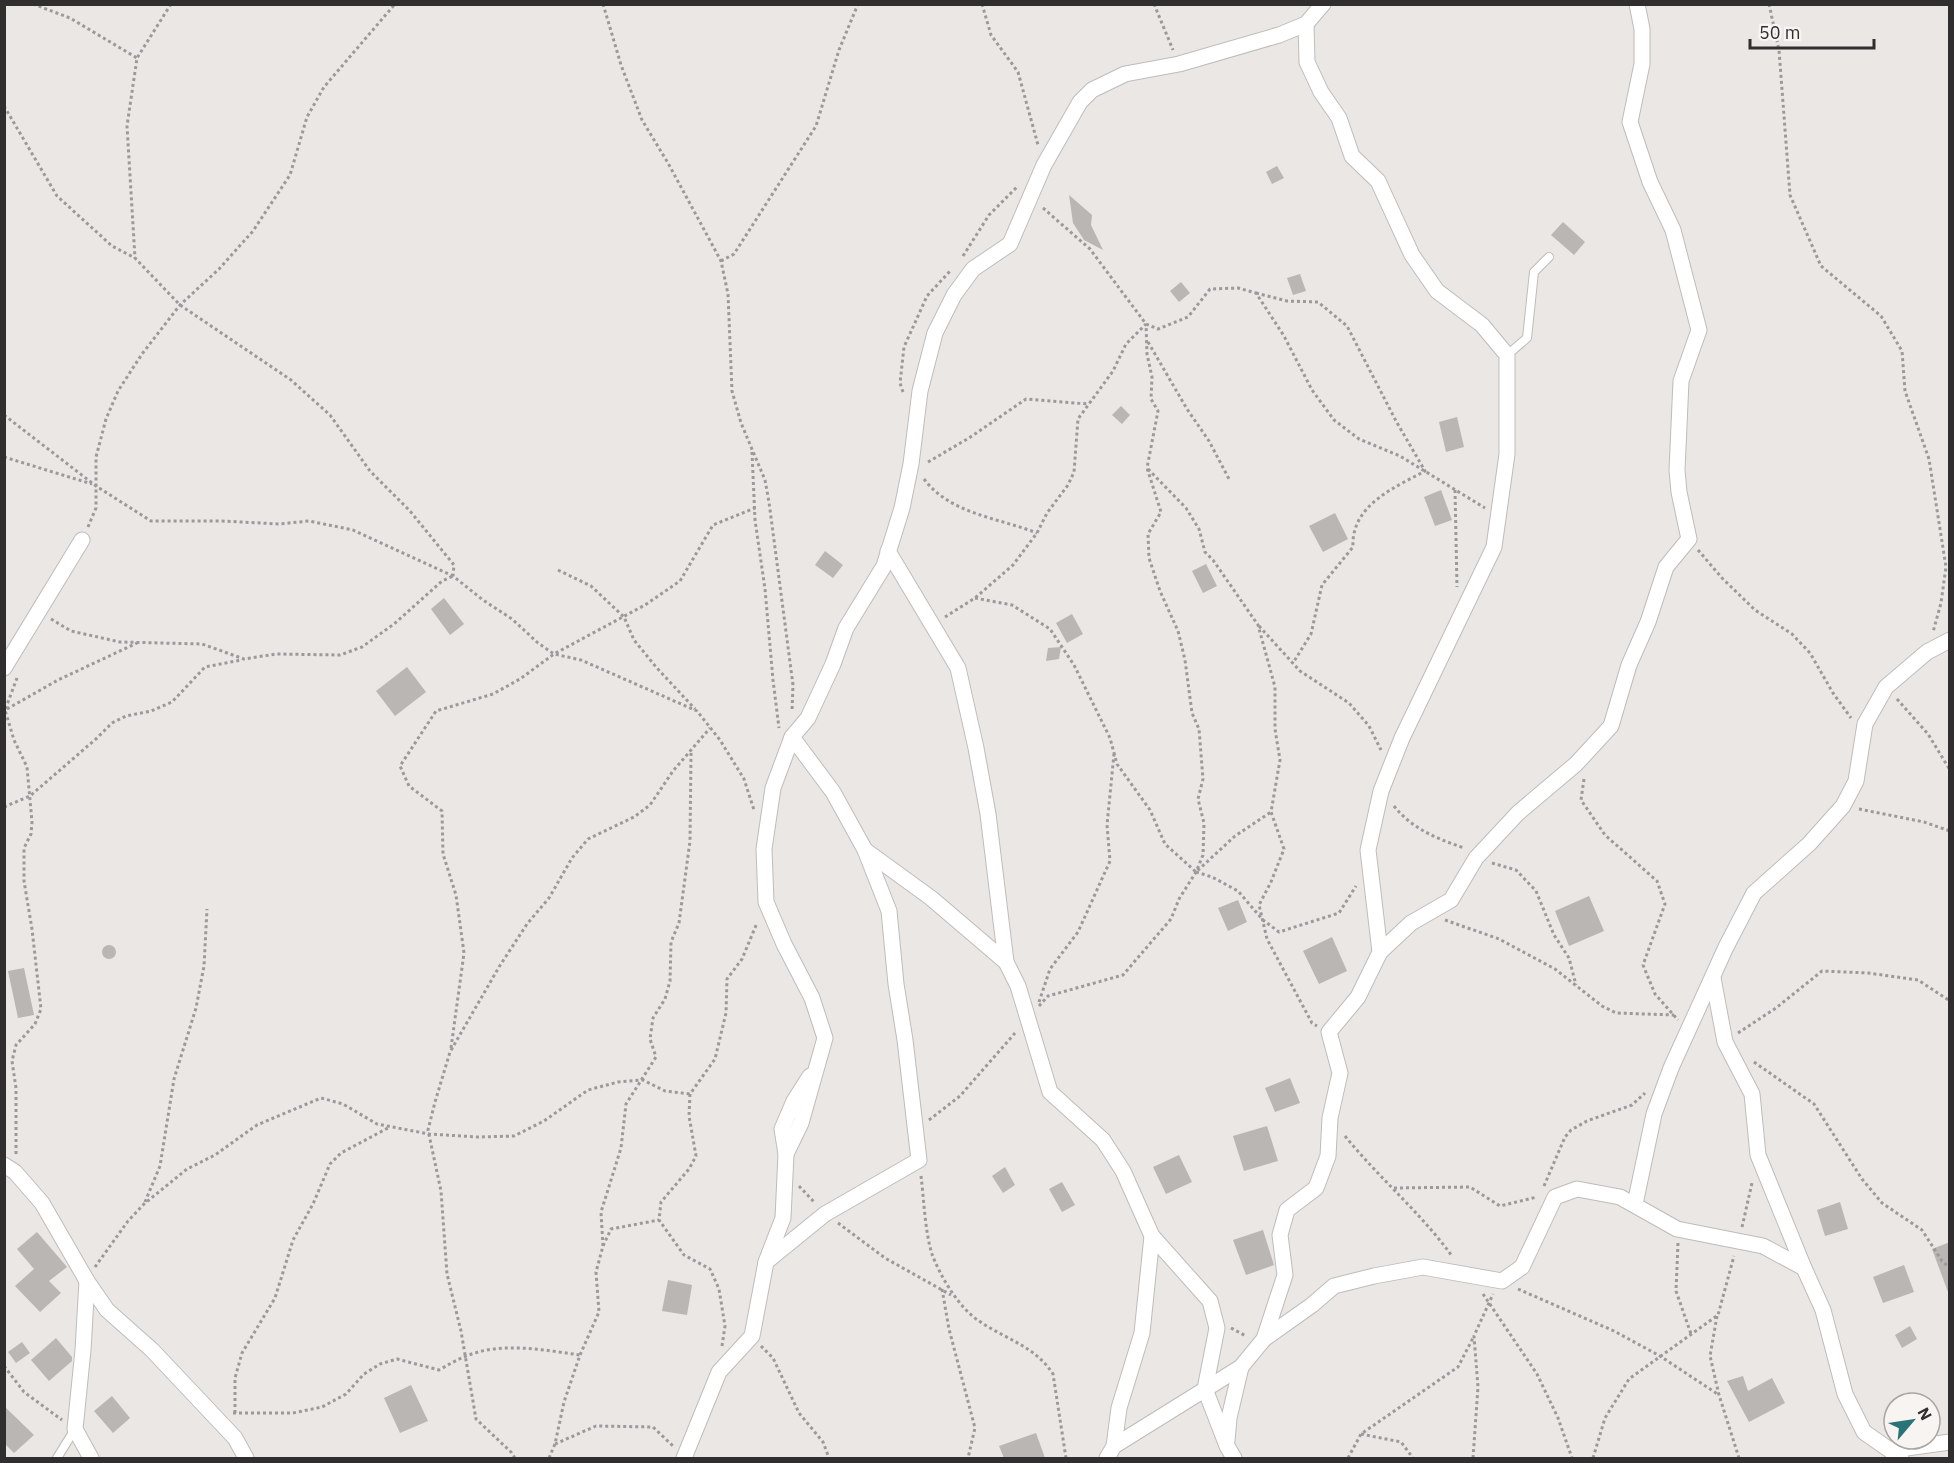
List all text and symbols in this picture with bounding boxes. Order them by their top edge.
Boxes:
scale bar [1750,12,1874,50]
text: 50 m [1759,21,1801,44]
north arrow [1882,1391,1942,1451]
text: N [1914,1404,1937,1424]

